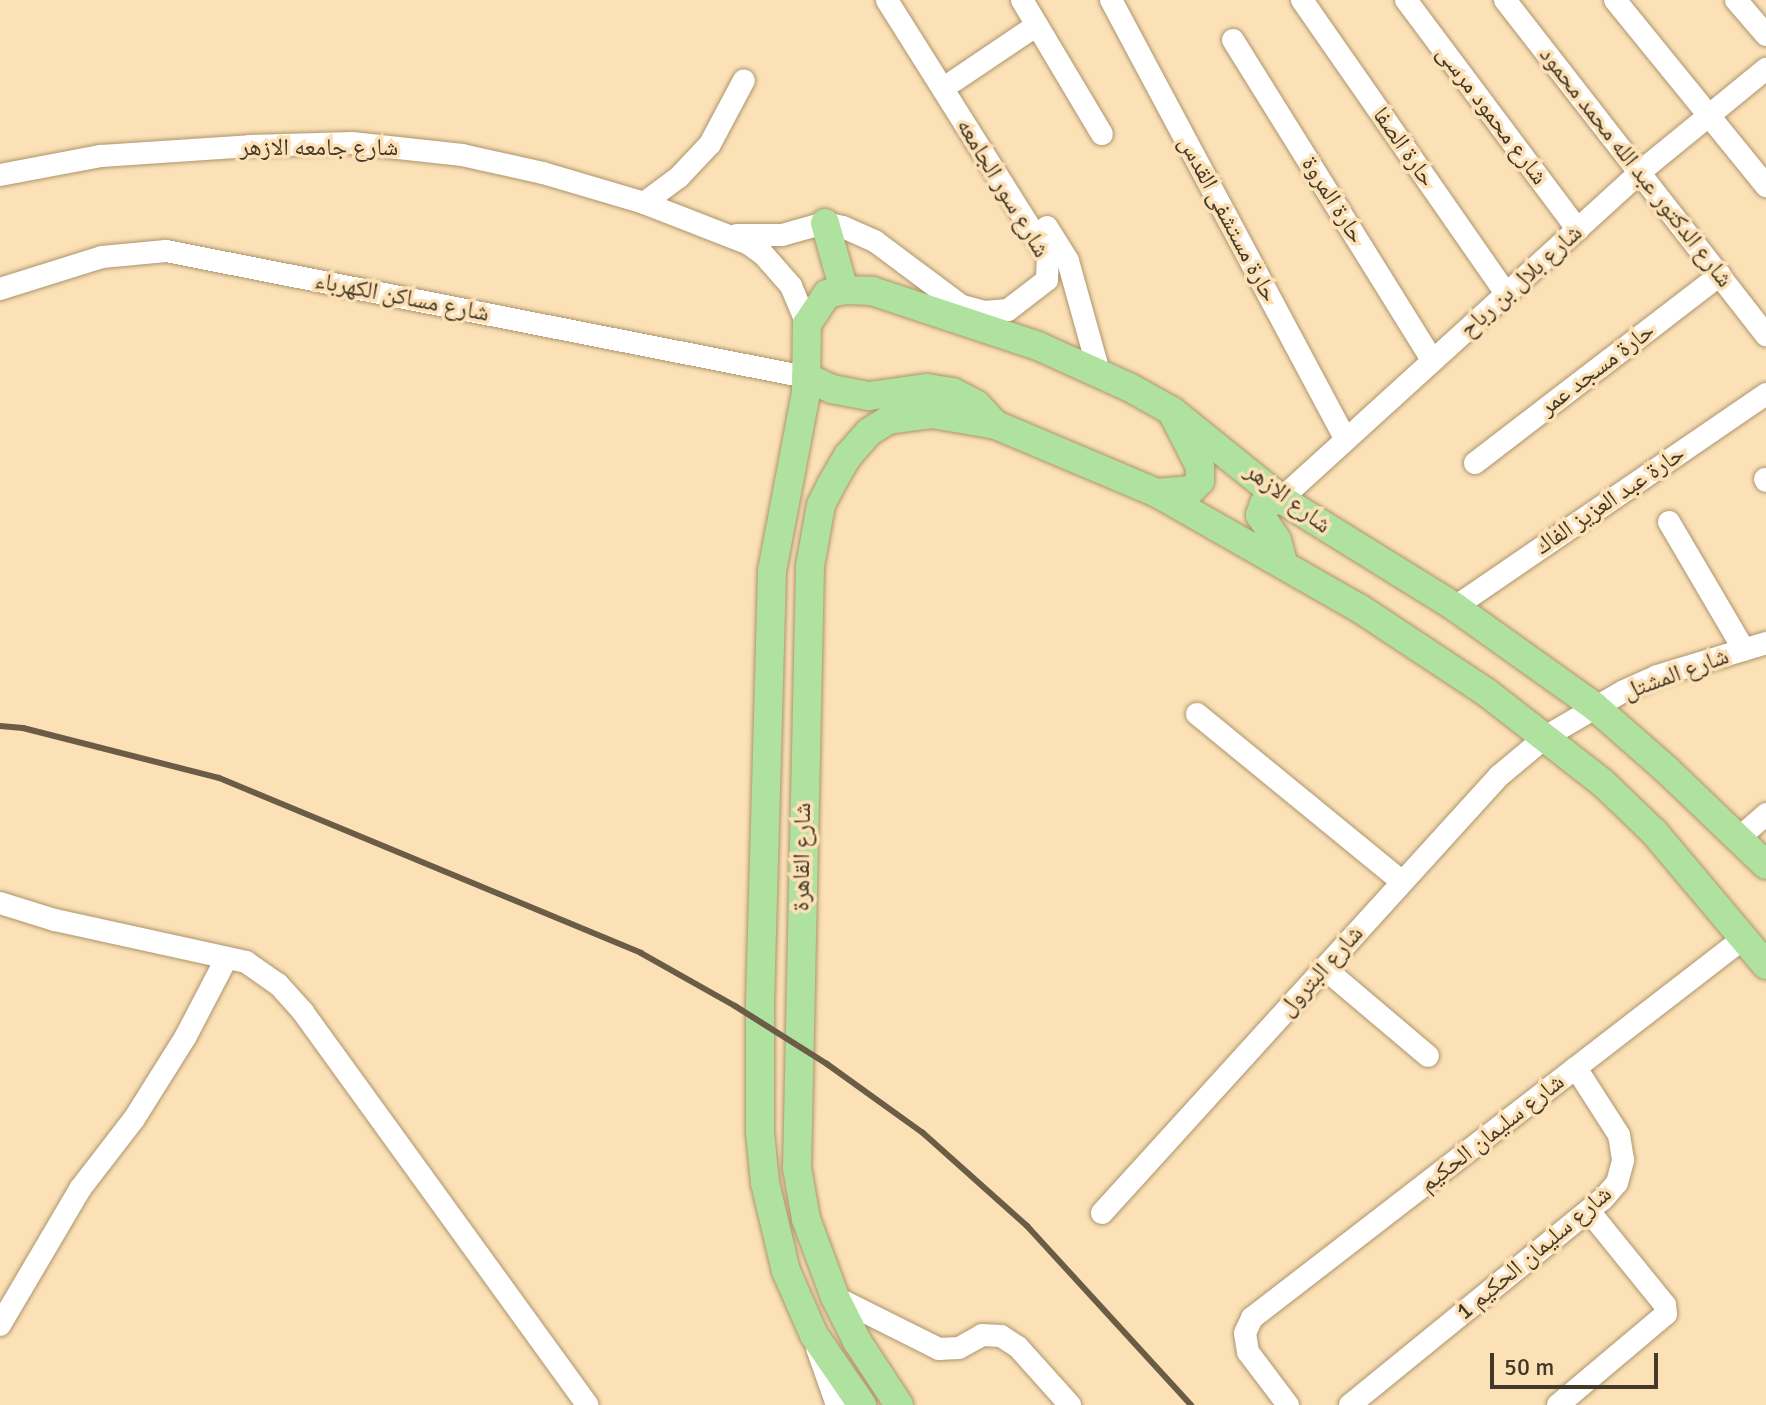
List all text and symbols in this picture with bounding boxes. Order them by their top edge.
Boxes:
street label: شارع محمود مرسى [1430,40,1554,190]
street label: شارع الدكتور عبد الله محمد محمود [1533,41,1739,293]
street label: حارة الصفا [1366,102,1442,192]
street label: شارع سور الجامعه [950,113,1056,263]
street label: حارة مستشفى القدس [1172,131,1284,307]
street label: شارع جامعه الازهر [240,134,398,162]
street label: حارة المروة [1295,151,1371,249]
street label: شارع بلال بن رباح [1454,219,1588,343]
street label: شارع مساكن الكهرباء [312,266,492,328]
street label: حارة مسجد عمر [1534,316,1660,422]
street label: حارة عبد العزيز الفاك [1530,439,1690,561]
street label: شارع الازهر [1239,456,1337,540]
street label: شارع المشتل [1619,642,1733,706]
street label: شارع القاهرة [787,802,817,912]
street label: شارع البترول [1273,920,1369,1022]
street label: شارع سليمان الحكيم [1414,1068,1570,1198]
street label: شارع سليمان الحكيم 1 [1450,1180,1618,1326]
scale bar [1494,1337,1662,1387]
text: 50 m [1504,1352,1554,1382]

